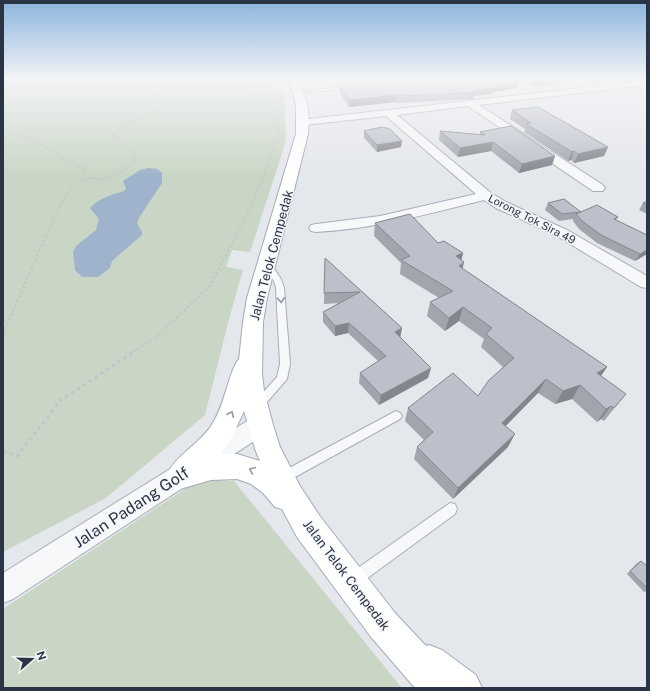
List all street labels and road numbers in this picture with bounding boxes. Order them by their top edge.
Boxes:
street label: Jalan Telok Cempedak [247,188,296,322]
street label: Lorong Tok Sira 49 [486,192,578,246]
street label: Jalan Padang Golf [70,463,193,552]
street label: Jalan Telok Cempedak [300,517,393,634]

